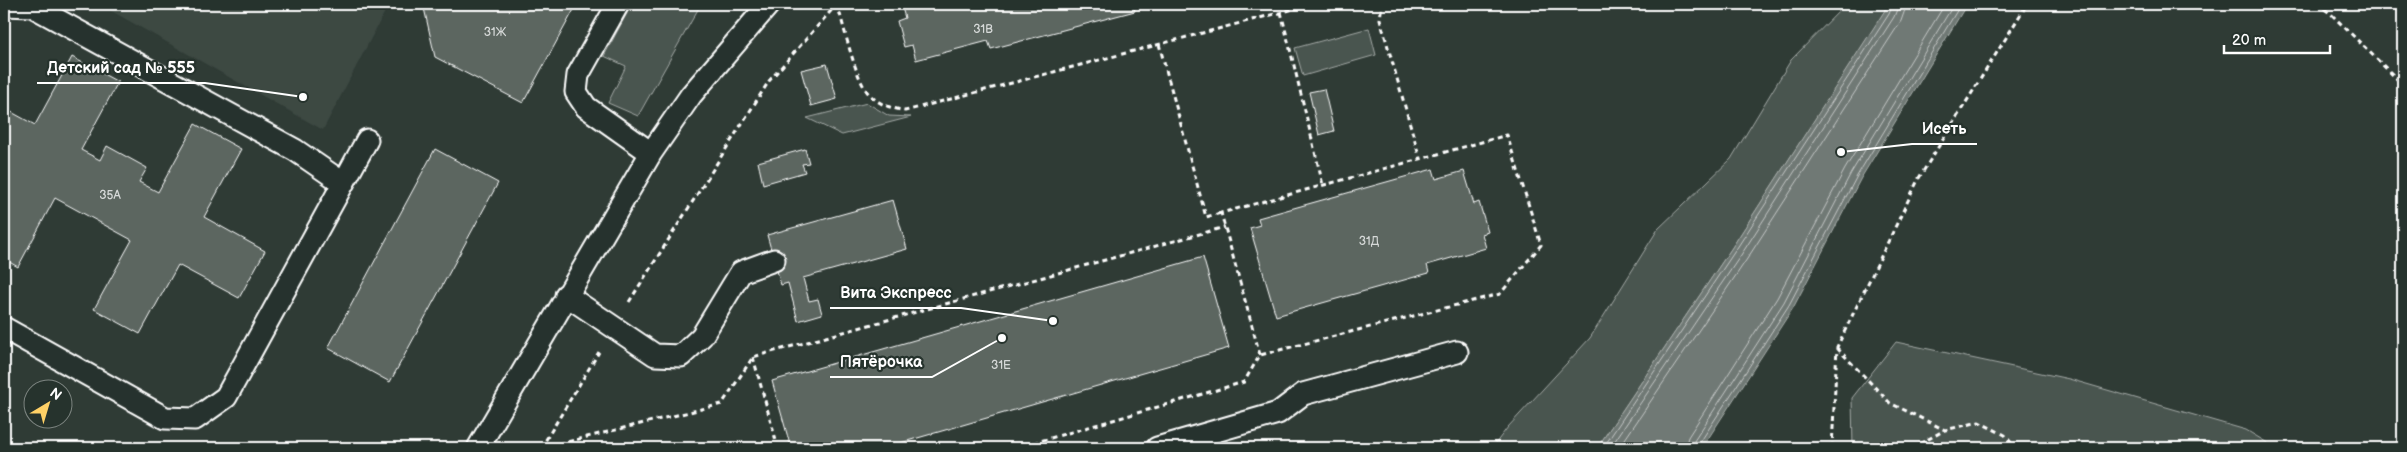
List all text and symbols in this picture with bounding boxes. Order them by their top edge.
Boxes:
house number: 31В [973,22,993,37]
scale bar [2224,22,2331,54]
house number: 31Ж [484,25,507,40]
text: 20 m [2232,31,2266,50]
callout: Детский сад № 555 [37,52,205,83]
text: Детский сад № 555 [47,59,195,78]
callout: Исеть [1912,113,1977,144]
text: Исеть [1922,120,1967,139]
house number: 35А [99,188,121,203]
house number: 31Д [1359,234,1380,249]
callout: Вита Экспресс [830,277,961,308]
text: Вита Экспресс [840,284,952,303]
callout: Пятёрочка [830,346,932,377]
text: Пятёрочка [840,353,923,372]
house number: 31Е [991,358,1011,373]
north arrow [22,380,72,430]
text: N [46,384,65,404]

